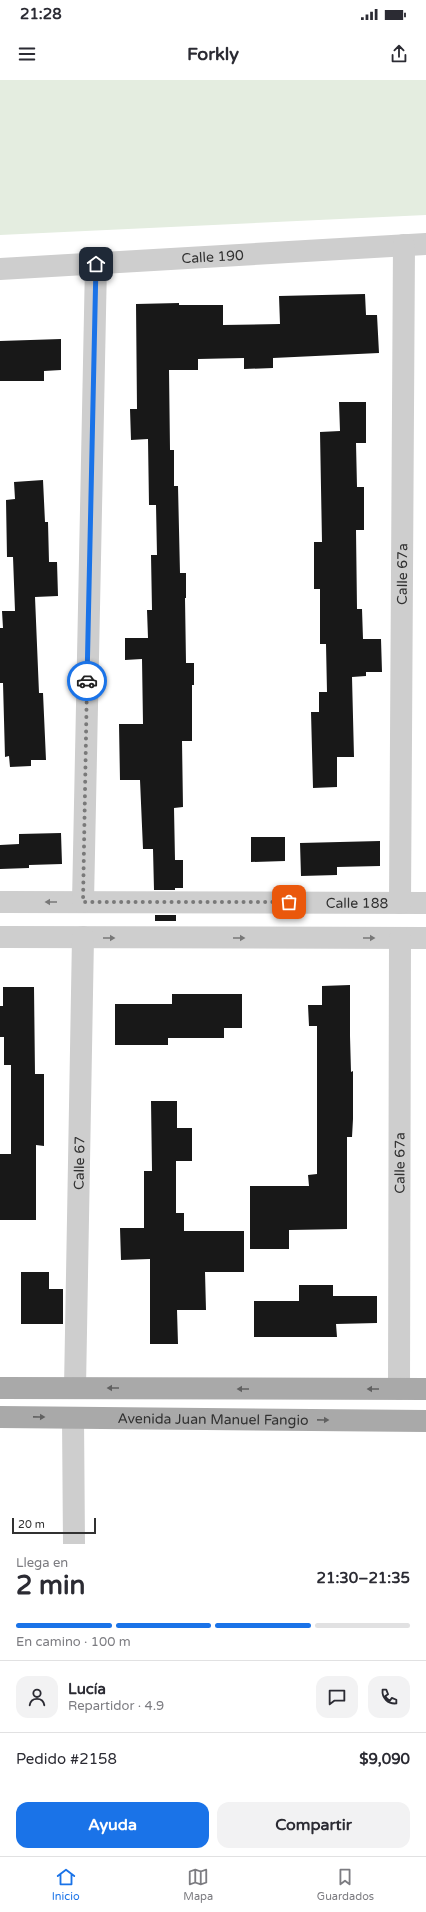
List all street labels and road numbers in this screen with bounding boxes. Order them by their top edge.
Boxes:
street label: Calle 190 [181,246,245,267]
street label: Calle 67a [393,543,411,605]
street label: Calle 188 [326,894,389,911]
street label: Calle 67a [391,1132,408,1194]
street label: Calle 67 [70,1136,88,1190]
street label: Avenida Juan Manuel Fangio [117,1410,309,1428]

